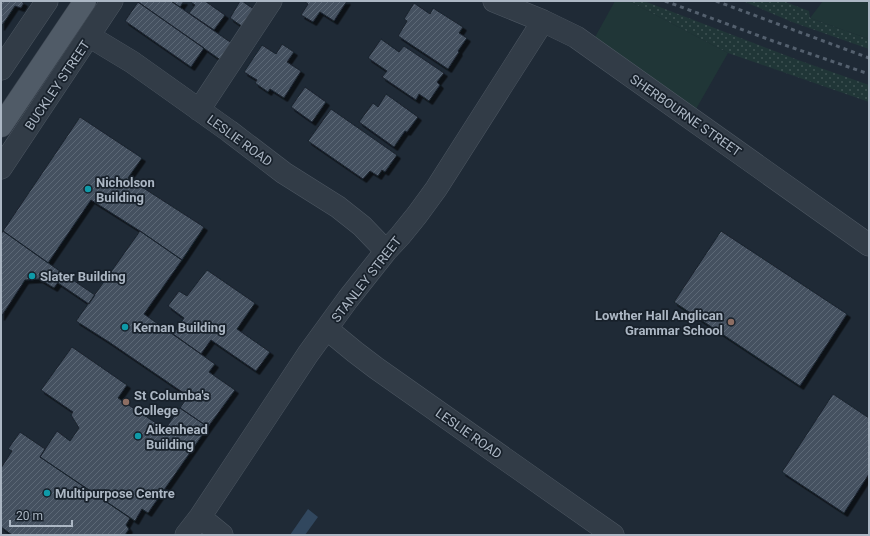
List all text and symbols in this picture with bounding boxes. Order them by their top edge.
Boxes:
street label: BUCKLEY STREET [22,37,93,133]
street label: SHERBOURNE STREET [627,71,744,160]
street label: LESLIE ROAD [204,112,275,169]
place label: Nicholson Building [96,175,155,205]
marker: Nicholson Building [83,184,93,194]
street label: STANLEY STREET [328,233,405,325]
place label: Slater Building [40,269,126,284]
marker: Slater Building [27,271,37,281]
place label: Lowther Hall Anglican Grammar School [595,308,723,338]
marker: Lowther Hall Anglican Grammar School [726,317,736,327]
place label: Kernan Building [133,320,226,335]
marker: Kernan Building [120,322,130,332]
place label: St Columba's College [134,388,210,418]
marker: St Columba's College [121,397,131,407]
street label: LESLIE ROAD [433,405,505,462]
place label: Aikenhead Building [146,422,208,452]
marker: Aikenhead Building [133,431,143,441]
place label: Multipurpose Centre [55,486,175,501]
marker: Multipurpose Centre [42,488,52,498]
scale bar [10,502,72,528]
text: 20 m [16,509,43,523]

